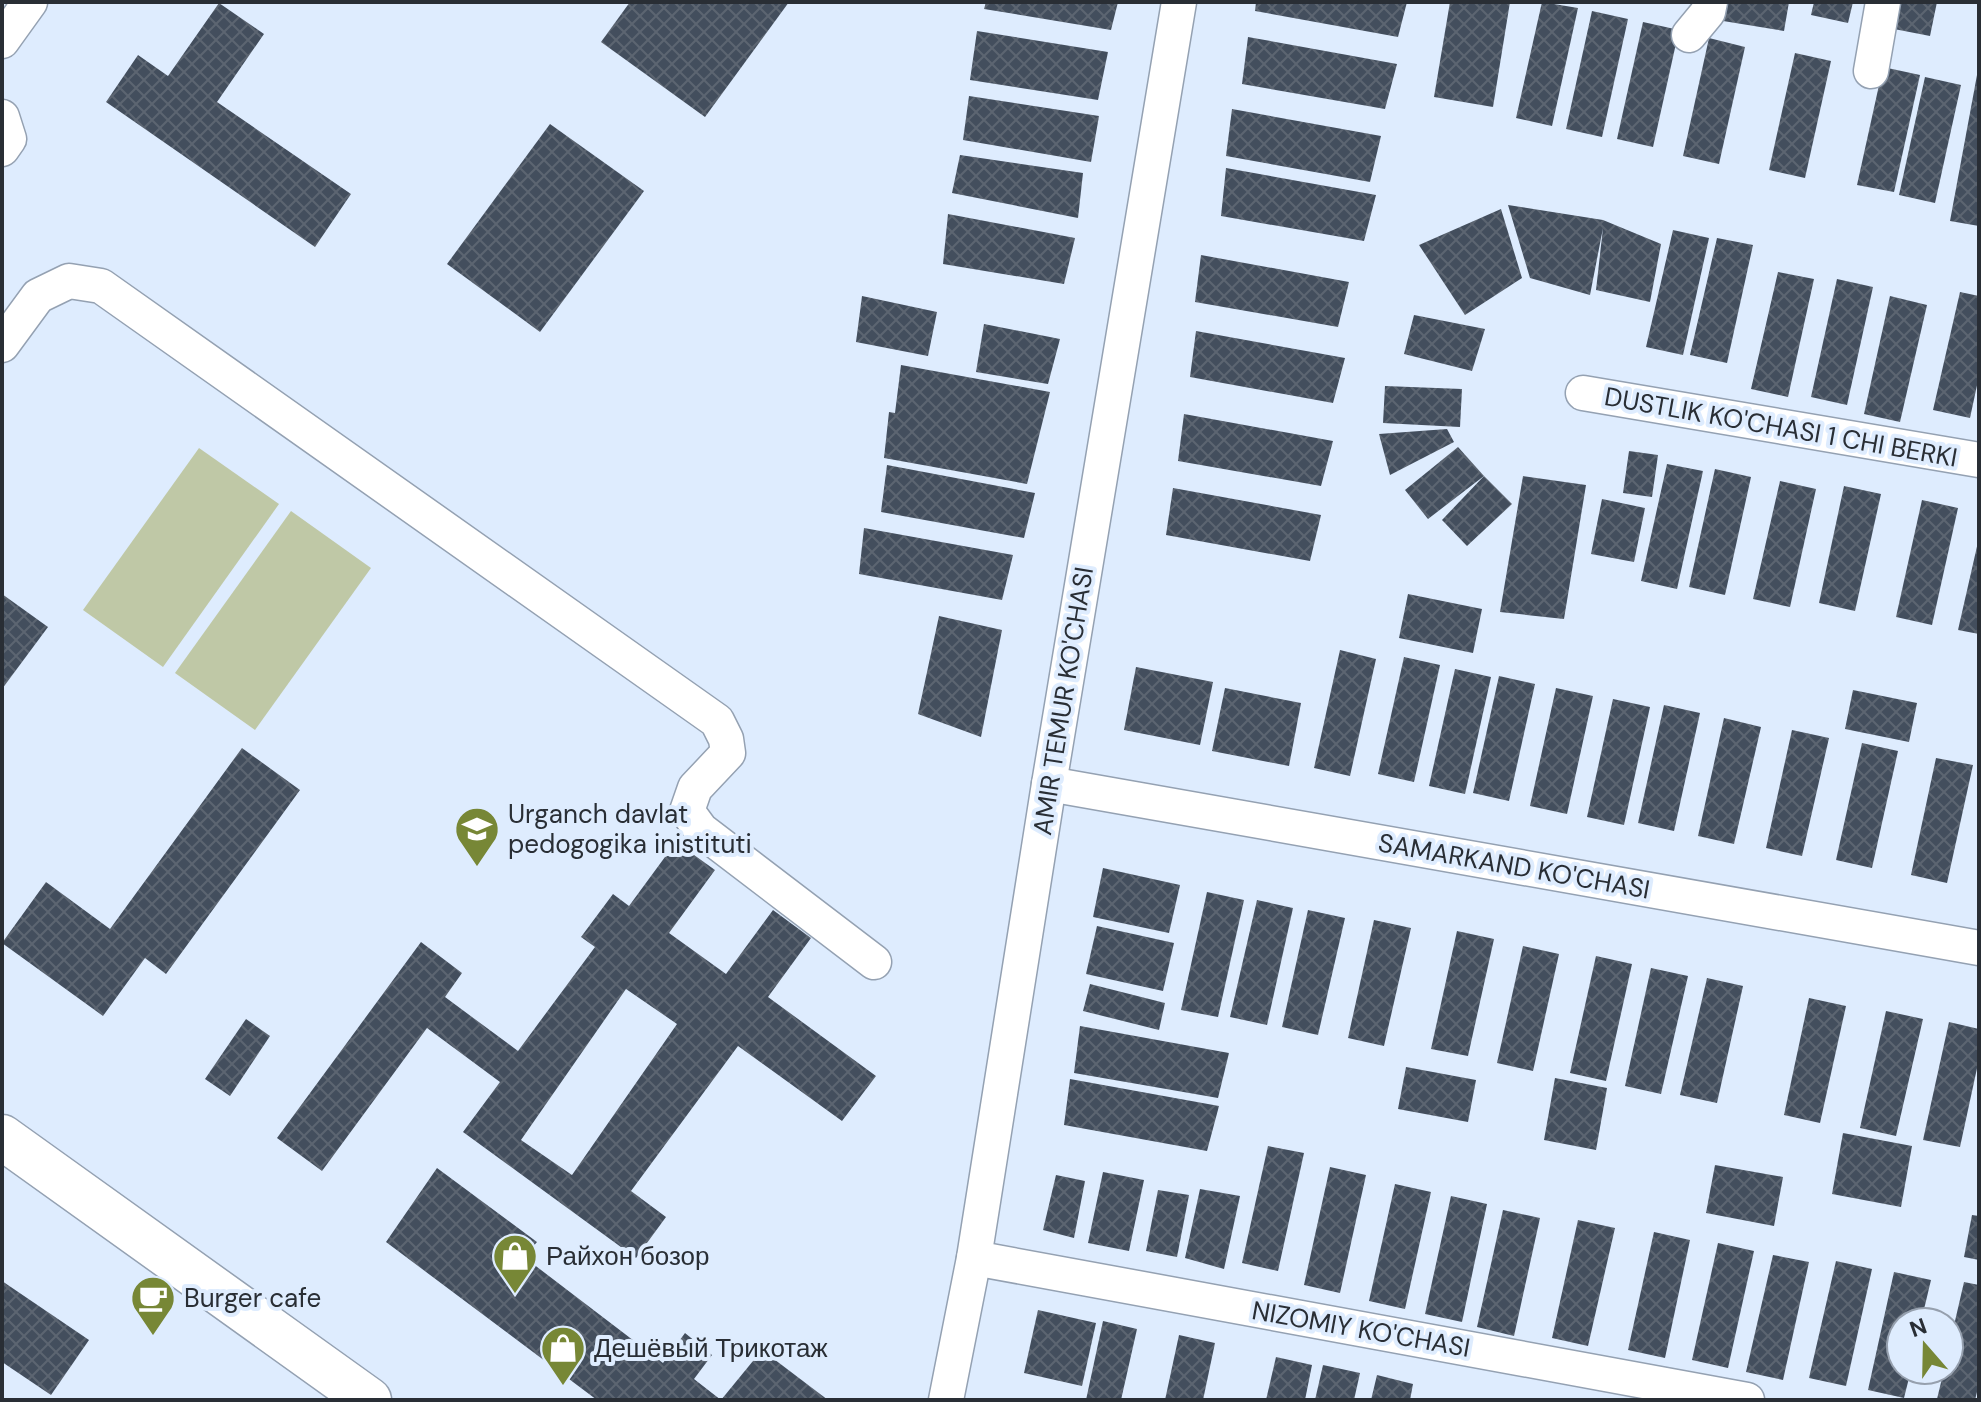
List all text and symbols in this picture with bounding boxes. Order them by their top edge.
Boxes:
street label: DUSTLIK KO'CHASI 1 CHI BERKI [1602,379,1960,475]
street label: AMIR TEMUR KO'CHASI [1025,564,1101,838]
place label: Urganch davlat pedogogika inistituti [508,797,752,861]
school or university icon: Urganch davlat pedogogika inistituti [453,805,501,868]
street label: SAMARKAND KO'CHASI [1375,825,1653,907]
shop icon: Райхон бозор [491,1232,539,1295]
place label: Райхон бозор [546,1239,710,1273]
cafe icon: Burger cafe [129,1274,177,1337]
place label: Burger cafe [184,1281,321,1315]
street label: NIZOMIY KO'CHASI [1249,1293,1473,1365]
north arrow [1885,1306,1965,1386]
text: N [1906,1311,1931,1344]
shop icon: Дешёвый Трикотаж [539,1324,587,1387]
place label: Дешёвый Трикотаж [594,1331,828,1365]

